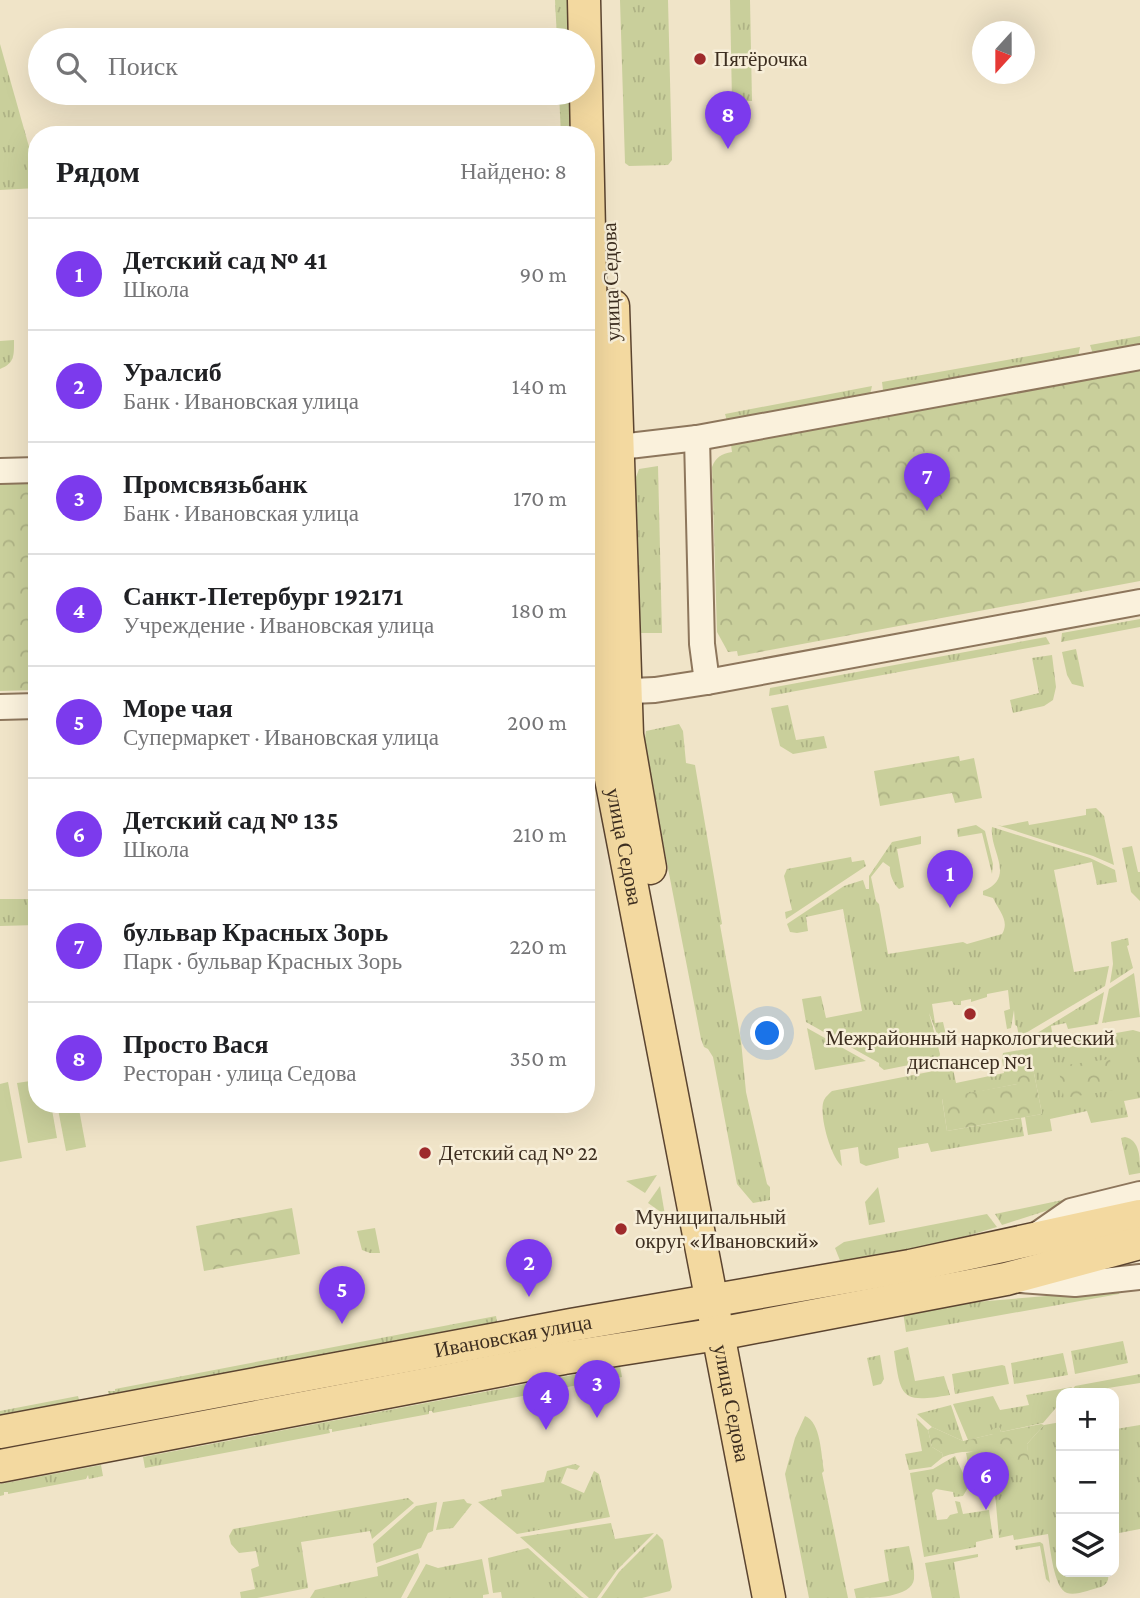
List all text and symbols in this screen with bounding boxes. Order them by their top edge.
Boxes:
north arrow [972,21,1035,84]
search box [28,28,595,105]
place label: Пятёрочка [714,47,808,71]
icon: search [52,48,90,86]
marker: Пятёрочка [692,51,708,67]
text: Поиск [108,52,178,81]
pin: 8 [705,91,751,149]
text: Рядом [56,155,140,188]
text: Найдено: 8 [460,158,567,184]
street label: улица Седова [597,221,625,342]
text: Детский сад № 41 [123,246,327,275]
text: 1 [75,261,83,287]
text: 90 m [520,261,567,287]
text: Школа [123,276,189,302]
text: Уралсиб [123,358,222,387]
text: 2 [73,373,85,399]
text: 140 m [512,373,567,399]
text: Банк · Ивановская улица [123,388,359,414]
pin: 7 [904,453,950,511]
text: Промсвязьбанк [123,470,307,499]
text: 3 [73,485,85,511]
text: 170 m [513,485,567,511]
text: Банк · Ивановская улица [123,500,359,526]
text: Санкт-Петербург 192171 [123,582,403,611]
text: 4 [73,597,85,623]
text: 180 m [511,597,567,623]
text: Учреждение · Ивановская улица [123,612,434,638]
text: Море чая [123,694,233,723]
text: 5 [73,709,85,735]
text: 200 m [507,709,567,735]
text: Супермаркет · Ивановская улица [123,724,439,750]
street label: улица Седова [601,786,648,908]
text: Детский сад № 135 [123,806,339,835]
text: 6 [73,821,85,847]
text: 210 m [513,821,567,847]
text: Школа [123,836,189,862]
pin: 1 [927,850,973,908]
text: бульвар Красных Зорь [123,918,388,947]
text: 7 [73,933,85,959]
text: 220 m [509,933,567,959]
text: Парк · бульвар Красных Зорь [123,948,402,974]
marker: Межрайонный наркологический диспансер №1 [962,1006,978,1022]
your location [750,1016,784,1050]
place label: Межрайонный наркологический диспансер №1 [825,1026,1115,1074]
text: Просто Вася [123,1030,269,1059]
text: 8 [72,1045,86,1071]
text: 350 m [509,1045,567,1071]
text: Ресторан · улица Седова [123,1060,357,1086]
place label: Детский сад № 22 [439,1141,598,1165]
marker: Детский сад № 22 [417,1145,433,1161]
place label: Муниципальный округ «Ивановский» [635,1205,819,1253]
marker: Муниципальный округ «Ивановский» [613,1221,629,1237]
pin: 2 [506,1239,552,1297]
pin: 5 [319,1266,365,1324]
street label: Ивановская улица [432,1309,594,1362]
street label: улица Седова [709,1343,755,1465]
pin: 3 [574,1360,620,1418]
pin: 4 [523,1372,569,1430]
map controls [1056,1388,1119,1577]
button: + [1056,1388,1119,1451]
button: − [1056,1451,1119,1514]
pin: 6 [963,1452,1009,1510]
button: layers [1056,1514,1119,1577]

